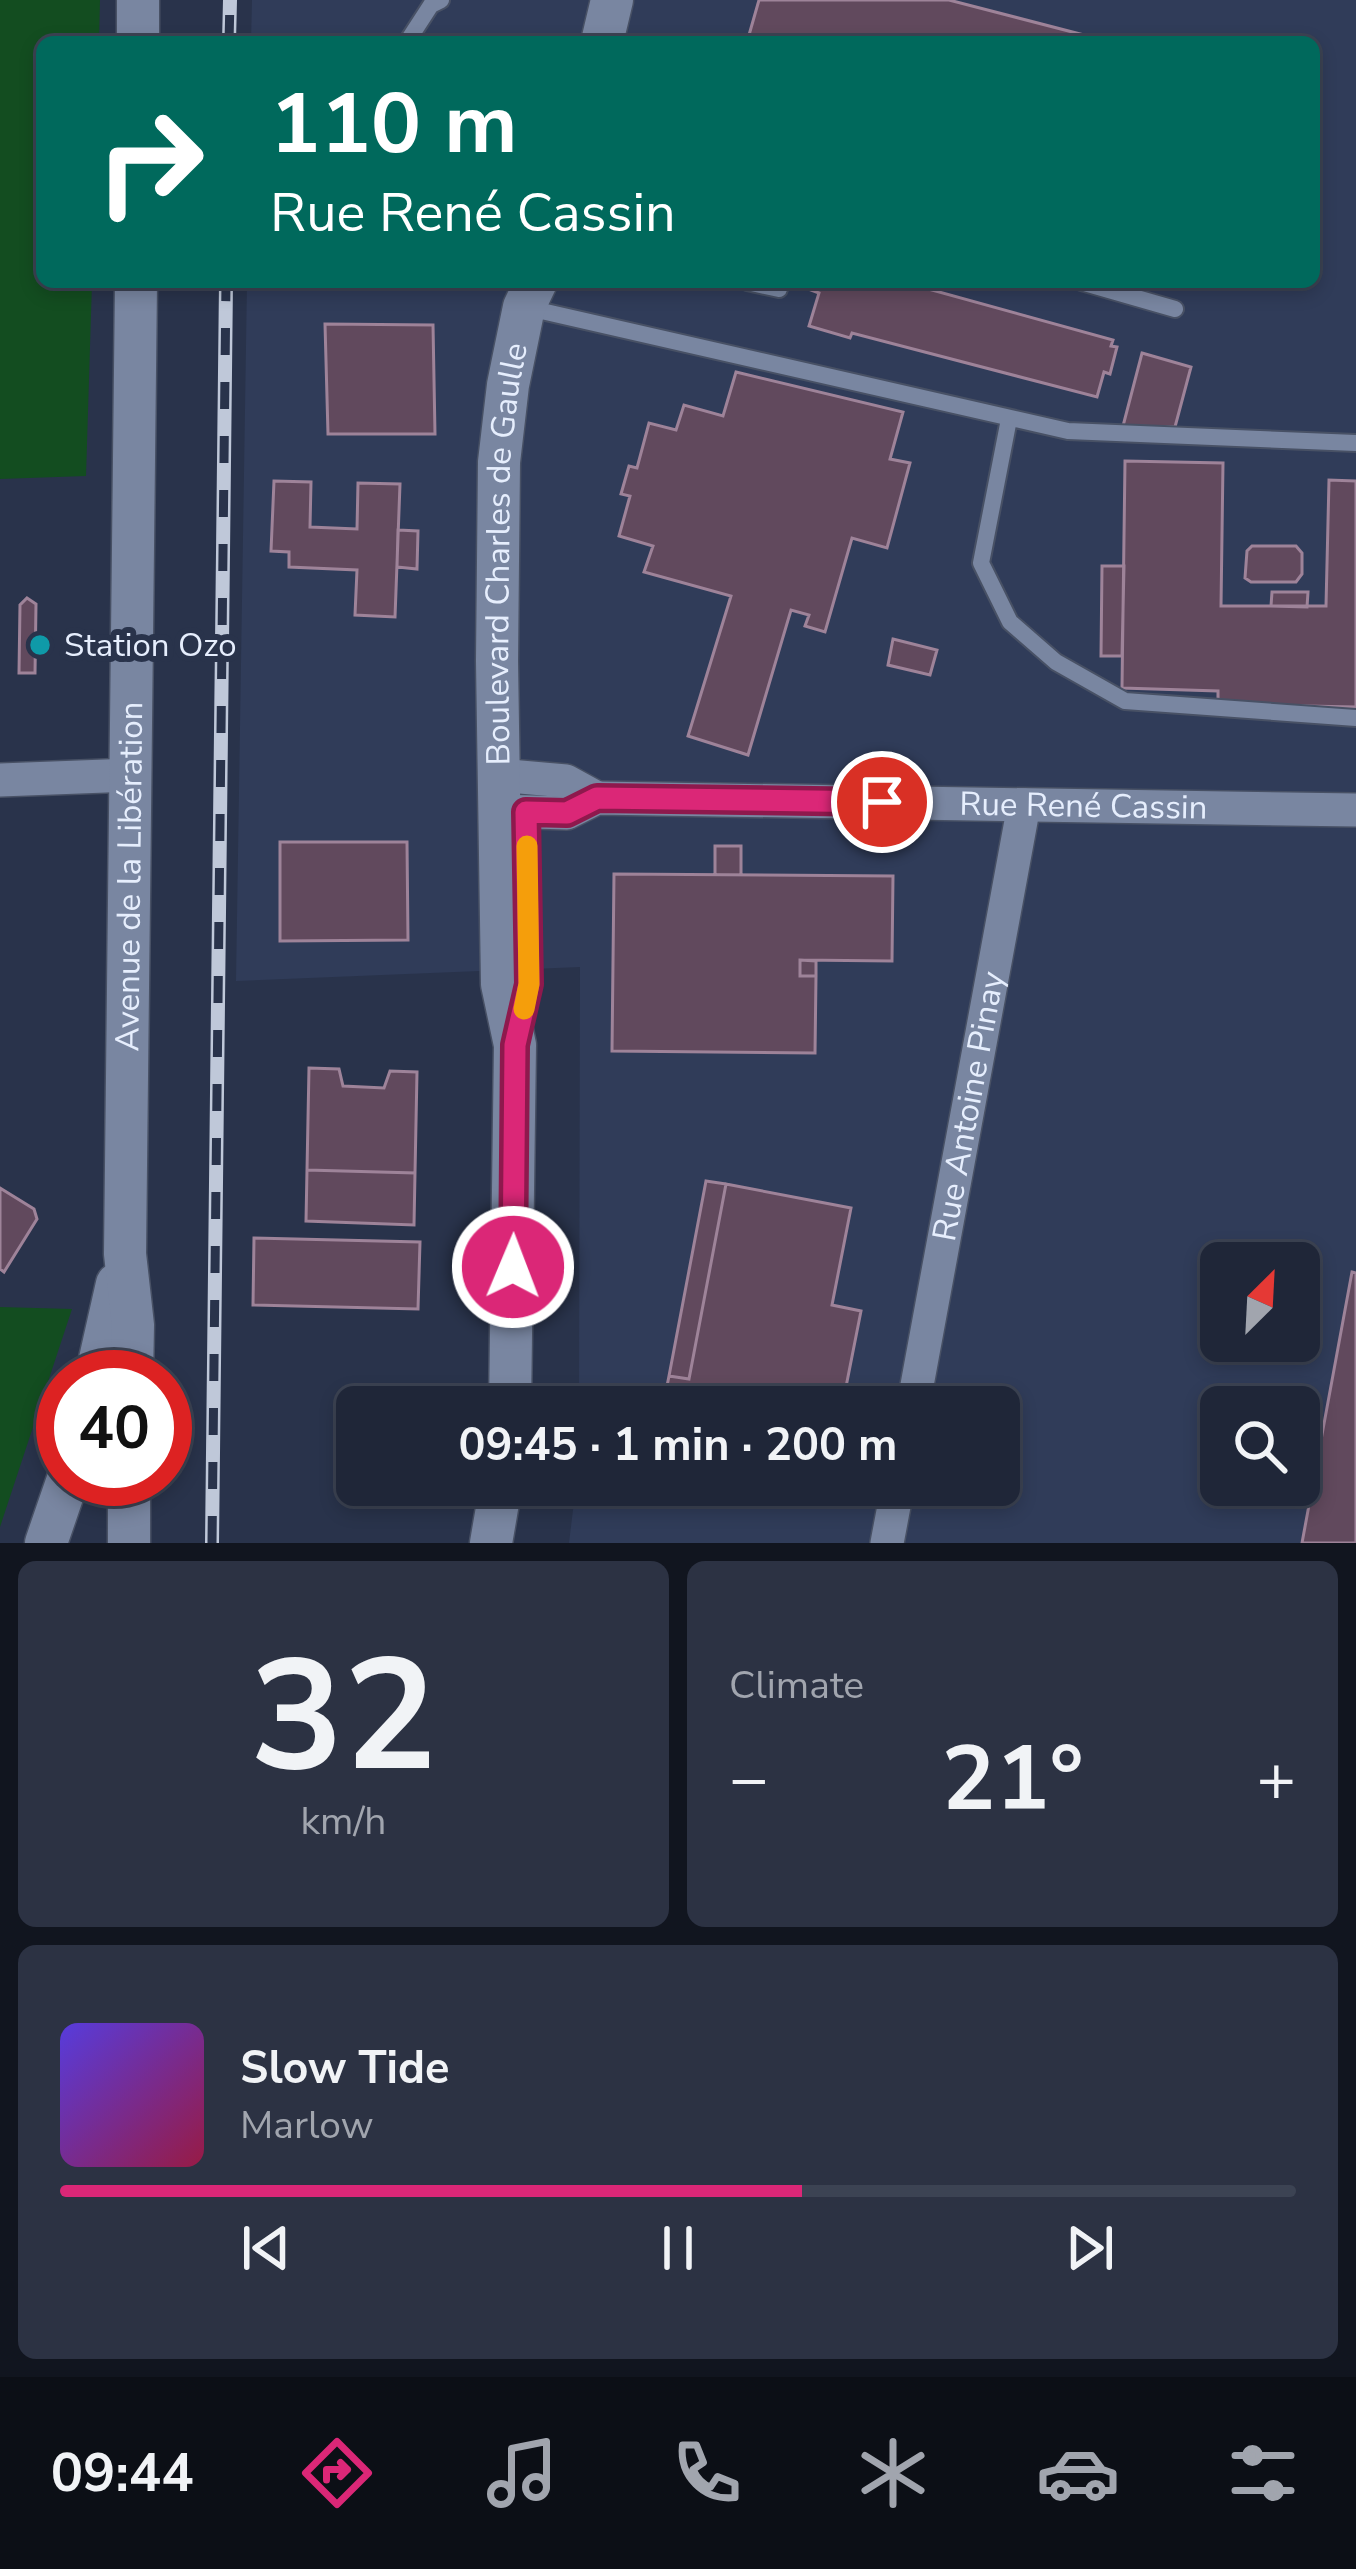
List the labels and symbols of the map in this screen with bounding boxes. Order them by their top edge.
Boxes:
street label: Boulevard Charles de Gaulle [474,338,539,766]
place label: Station Ozo [64,623,237,668]
marker: Station Ozo [27,632,53,658]
street label: Avenue de la Libération [105,701,154,1052]
pin [831,751,933,853]
street label: Rue René Cassin [959,781,1208,830]
street label: Rue Antoine Pinay [922,968,1015,1245]
position arrow [450,1204,576,1330]
north arrow [1200,1242,1320,1362]
speed limit sign: 40 [36,1350,192,1506]

